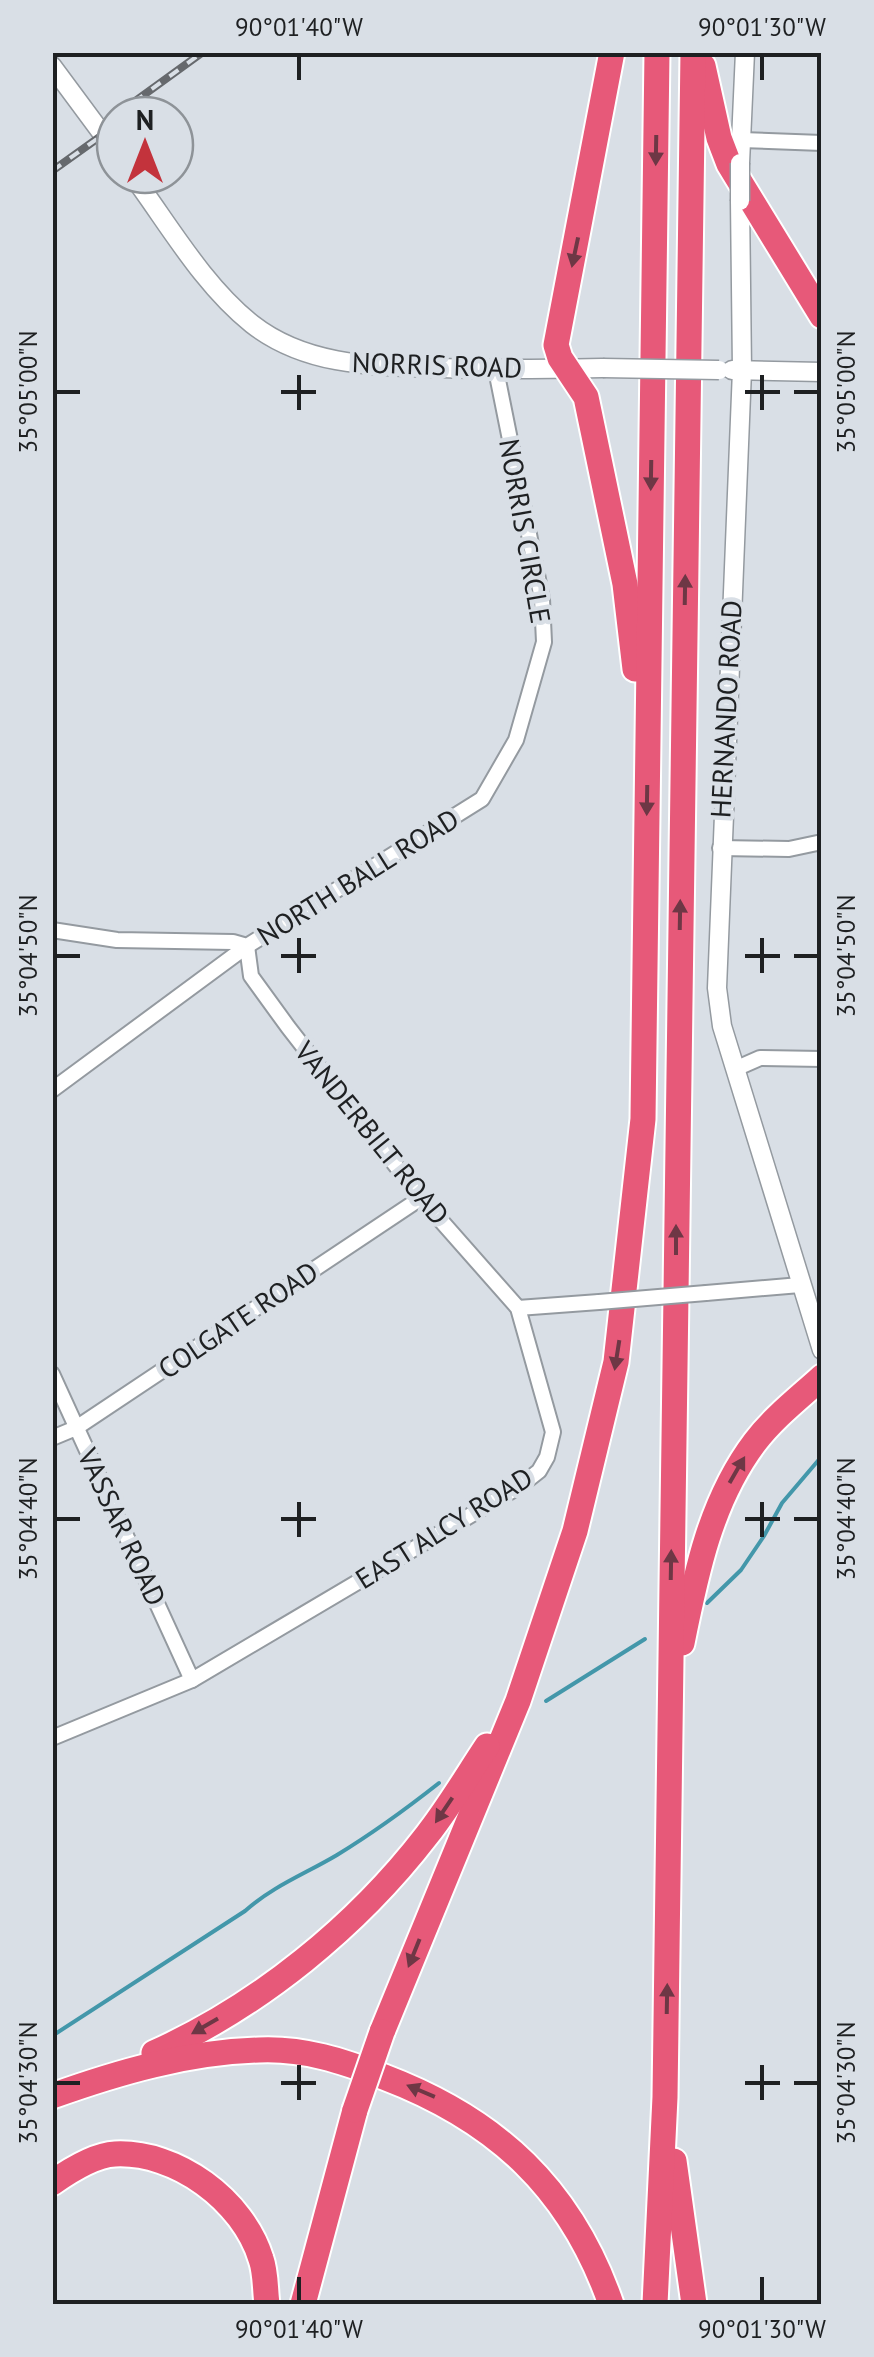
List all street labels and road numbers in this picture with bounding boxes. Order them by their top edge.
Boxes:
street label: NORRIS ROAD [351,343,523,386]
street label: NORRIS CIRCLE [491,436,560,626]
street label: HERNANDO ROAD [701,599,750,819]
street label: NORTH BALL ROAD [250,800,466,954]
street label: VANDERBILT ROAD [286,1032,458,1232]
street label: COLGATE ROAD [151,1252,325,1387]
street label: VASSAR ROAD [69,1441,175,1612]
street label: EAST ALCY ROAD [348,1458,539,1597]

